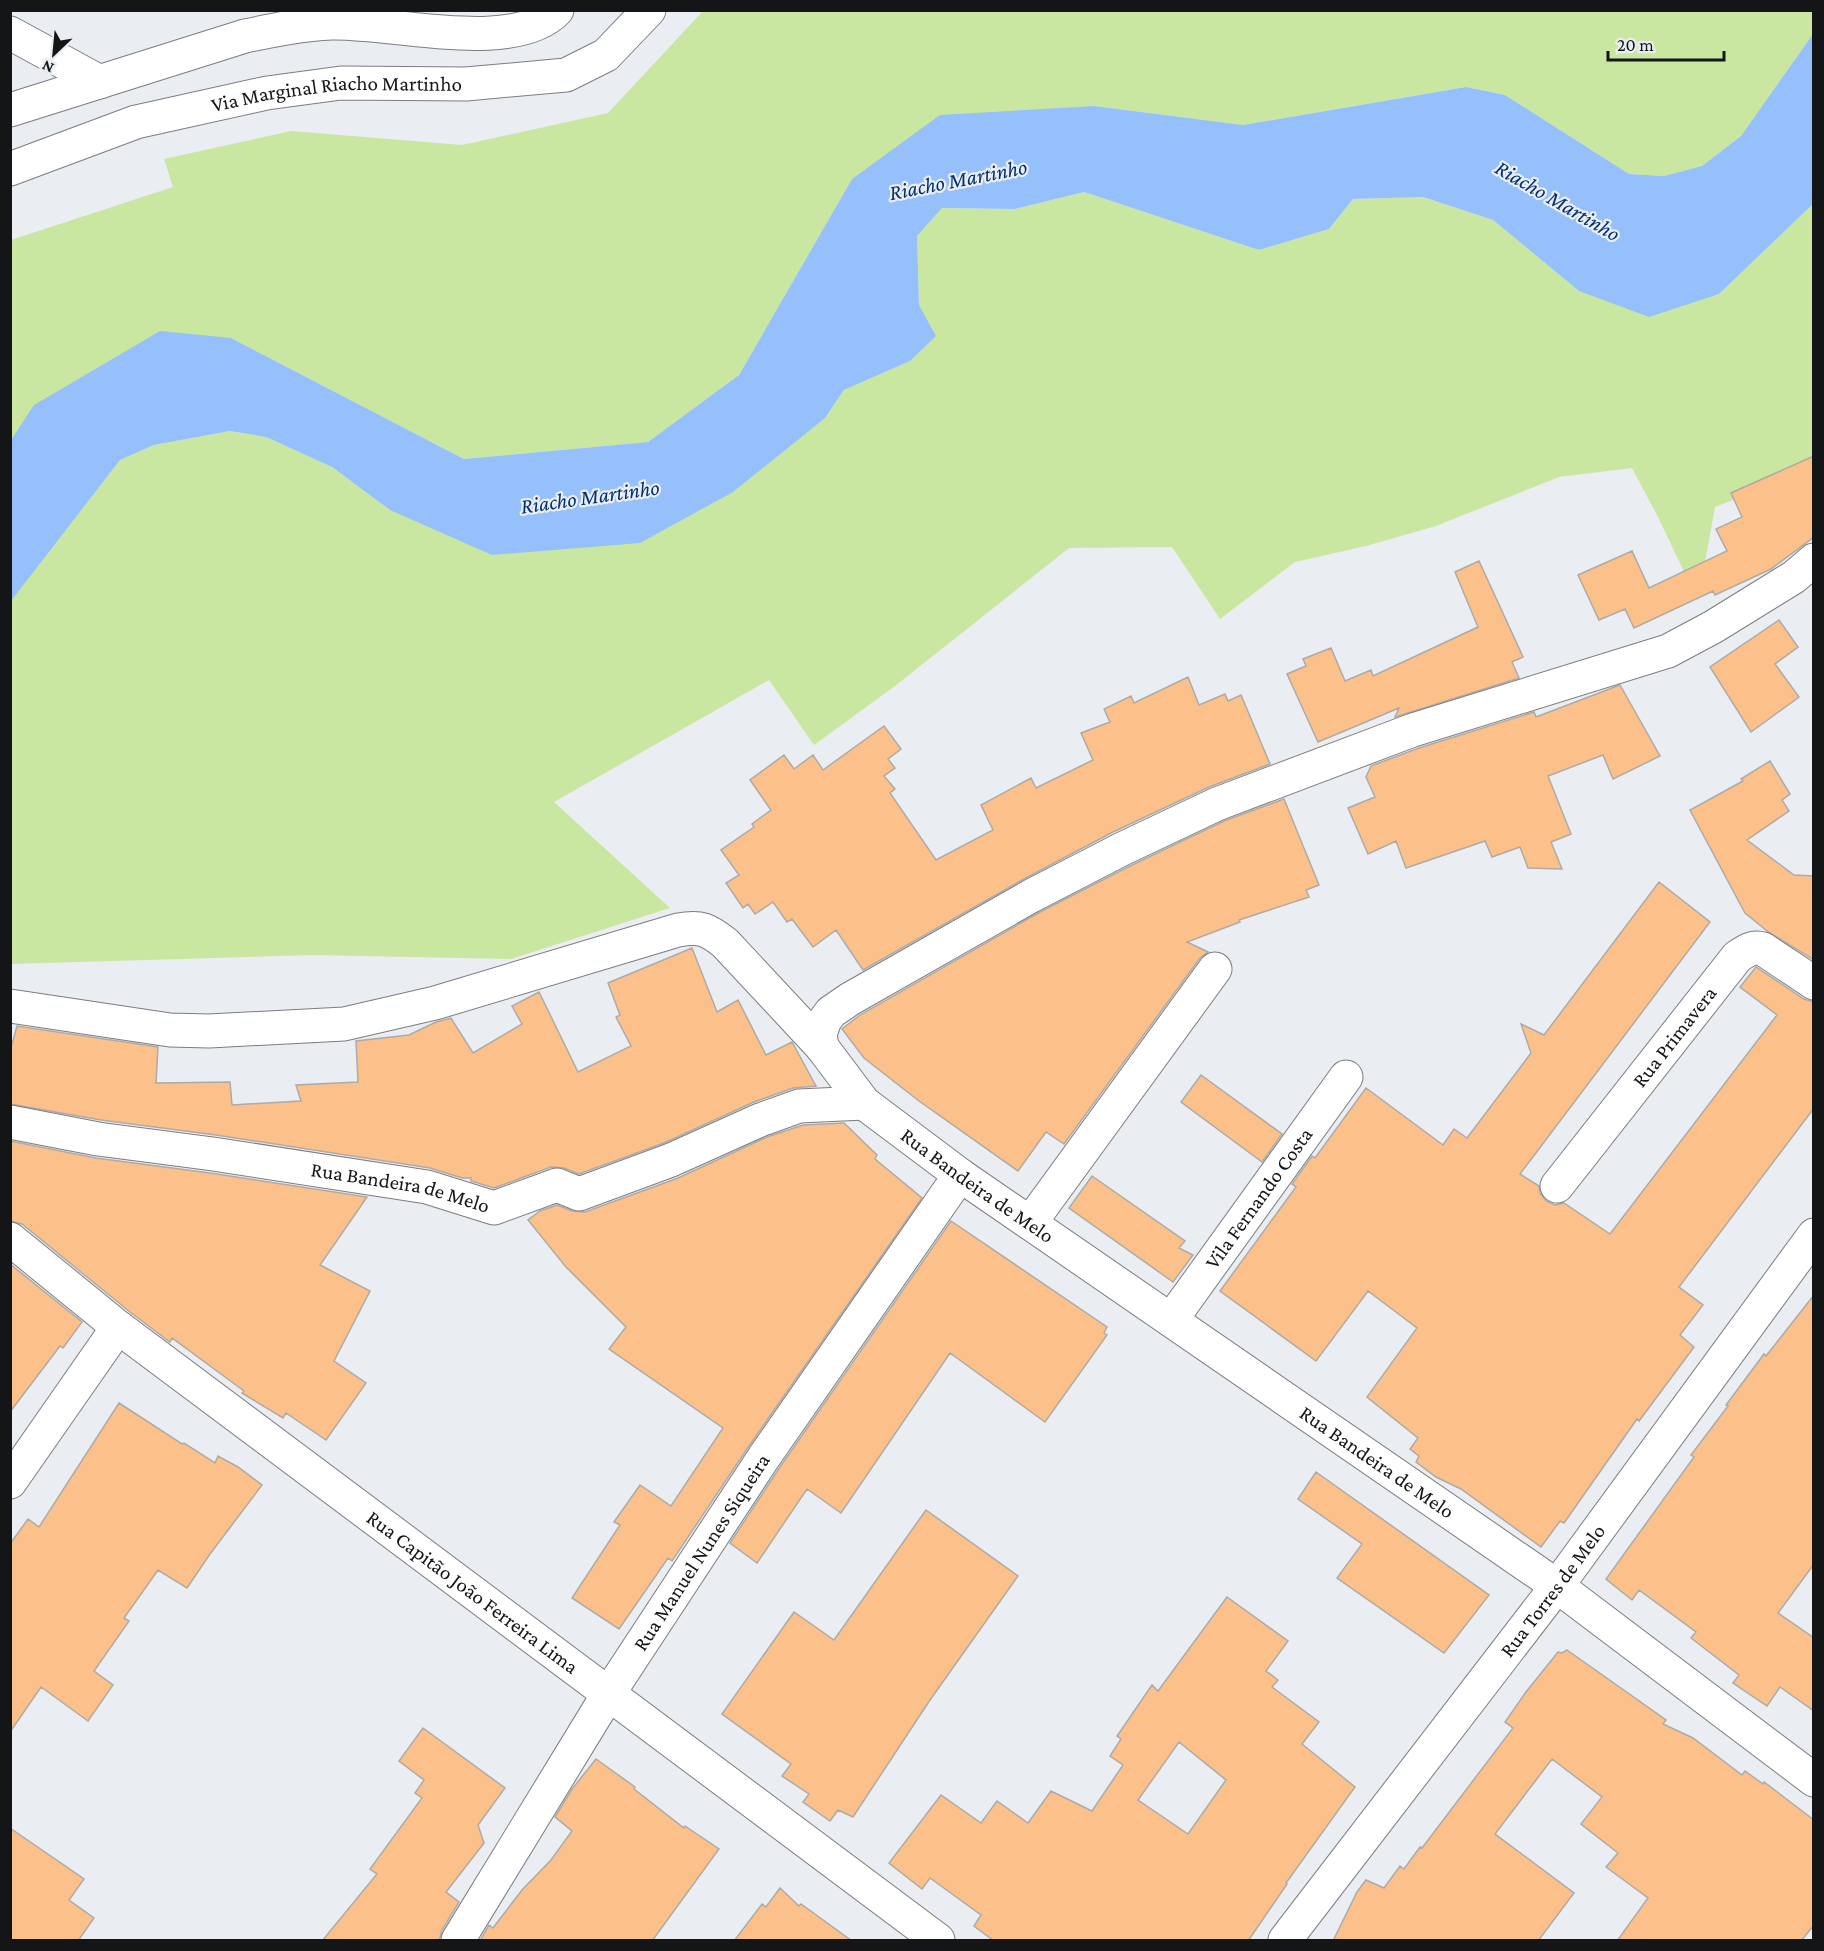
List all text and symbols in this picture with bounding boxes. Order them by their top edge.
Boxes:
north arrow [24,24,84,84]
scale bar [1608,24,1724,62]
text: 20 m [1617,35,1654,55]
text: N [39,57,56,77]
street label: Via Marginal Riacho Martinho [209,71,462,117]
water label: Riacho Martinho [887,154,1029,205]
water label: Riacho Martinho [1491,155,1625,246]
water label: Riacho Martinho [519,474,661,519]
street label: Rua Primavera [1627,981,1722,1092]
street label: Rua Bandeira de Melo [896,1123,1058,1248]
street label: Vila Fernando Costa [1200,1123,1318,1274]
street label: Rua Bandeira de Melo [309,1157,493,1218]
street label: Rua Bandeira de Melo [1295,1401,1459,1524]
street label: Rua Manuel Nunes Siqueira [628,1449,775,1655]
street label: Rua Capitão João Ferreira Lima [362,1505,583,1679]
street label: Rua Torres de Melo [1495,1520,1610,1662]

